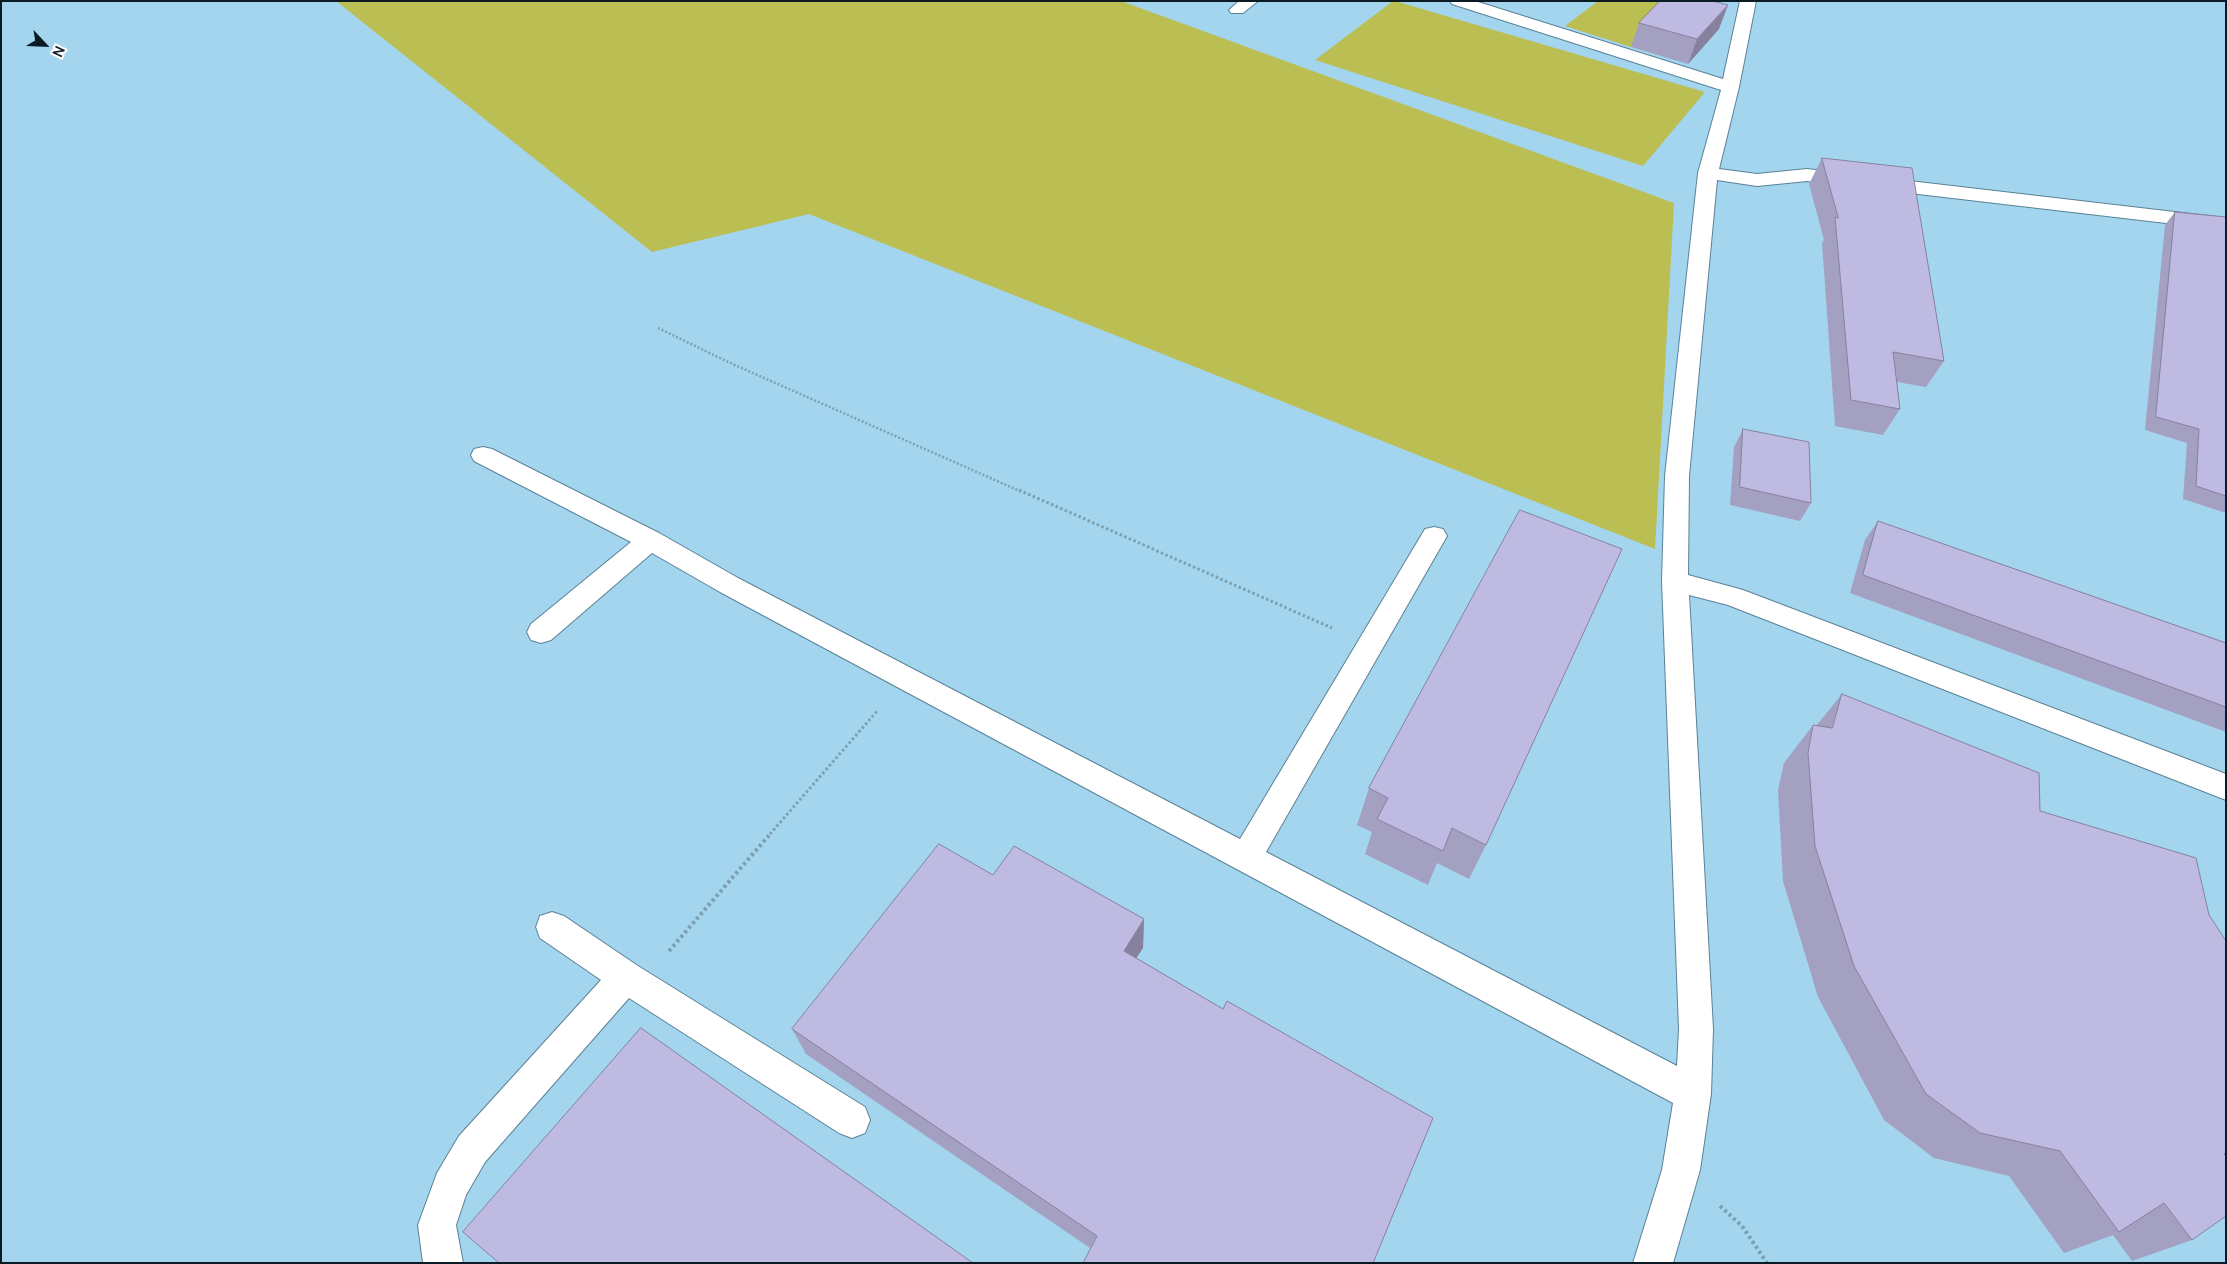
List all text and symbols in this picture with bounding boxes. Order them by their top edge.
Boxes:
north arrow [20,20,70,70]
text: N [48,43,70,60]

